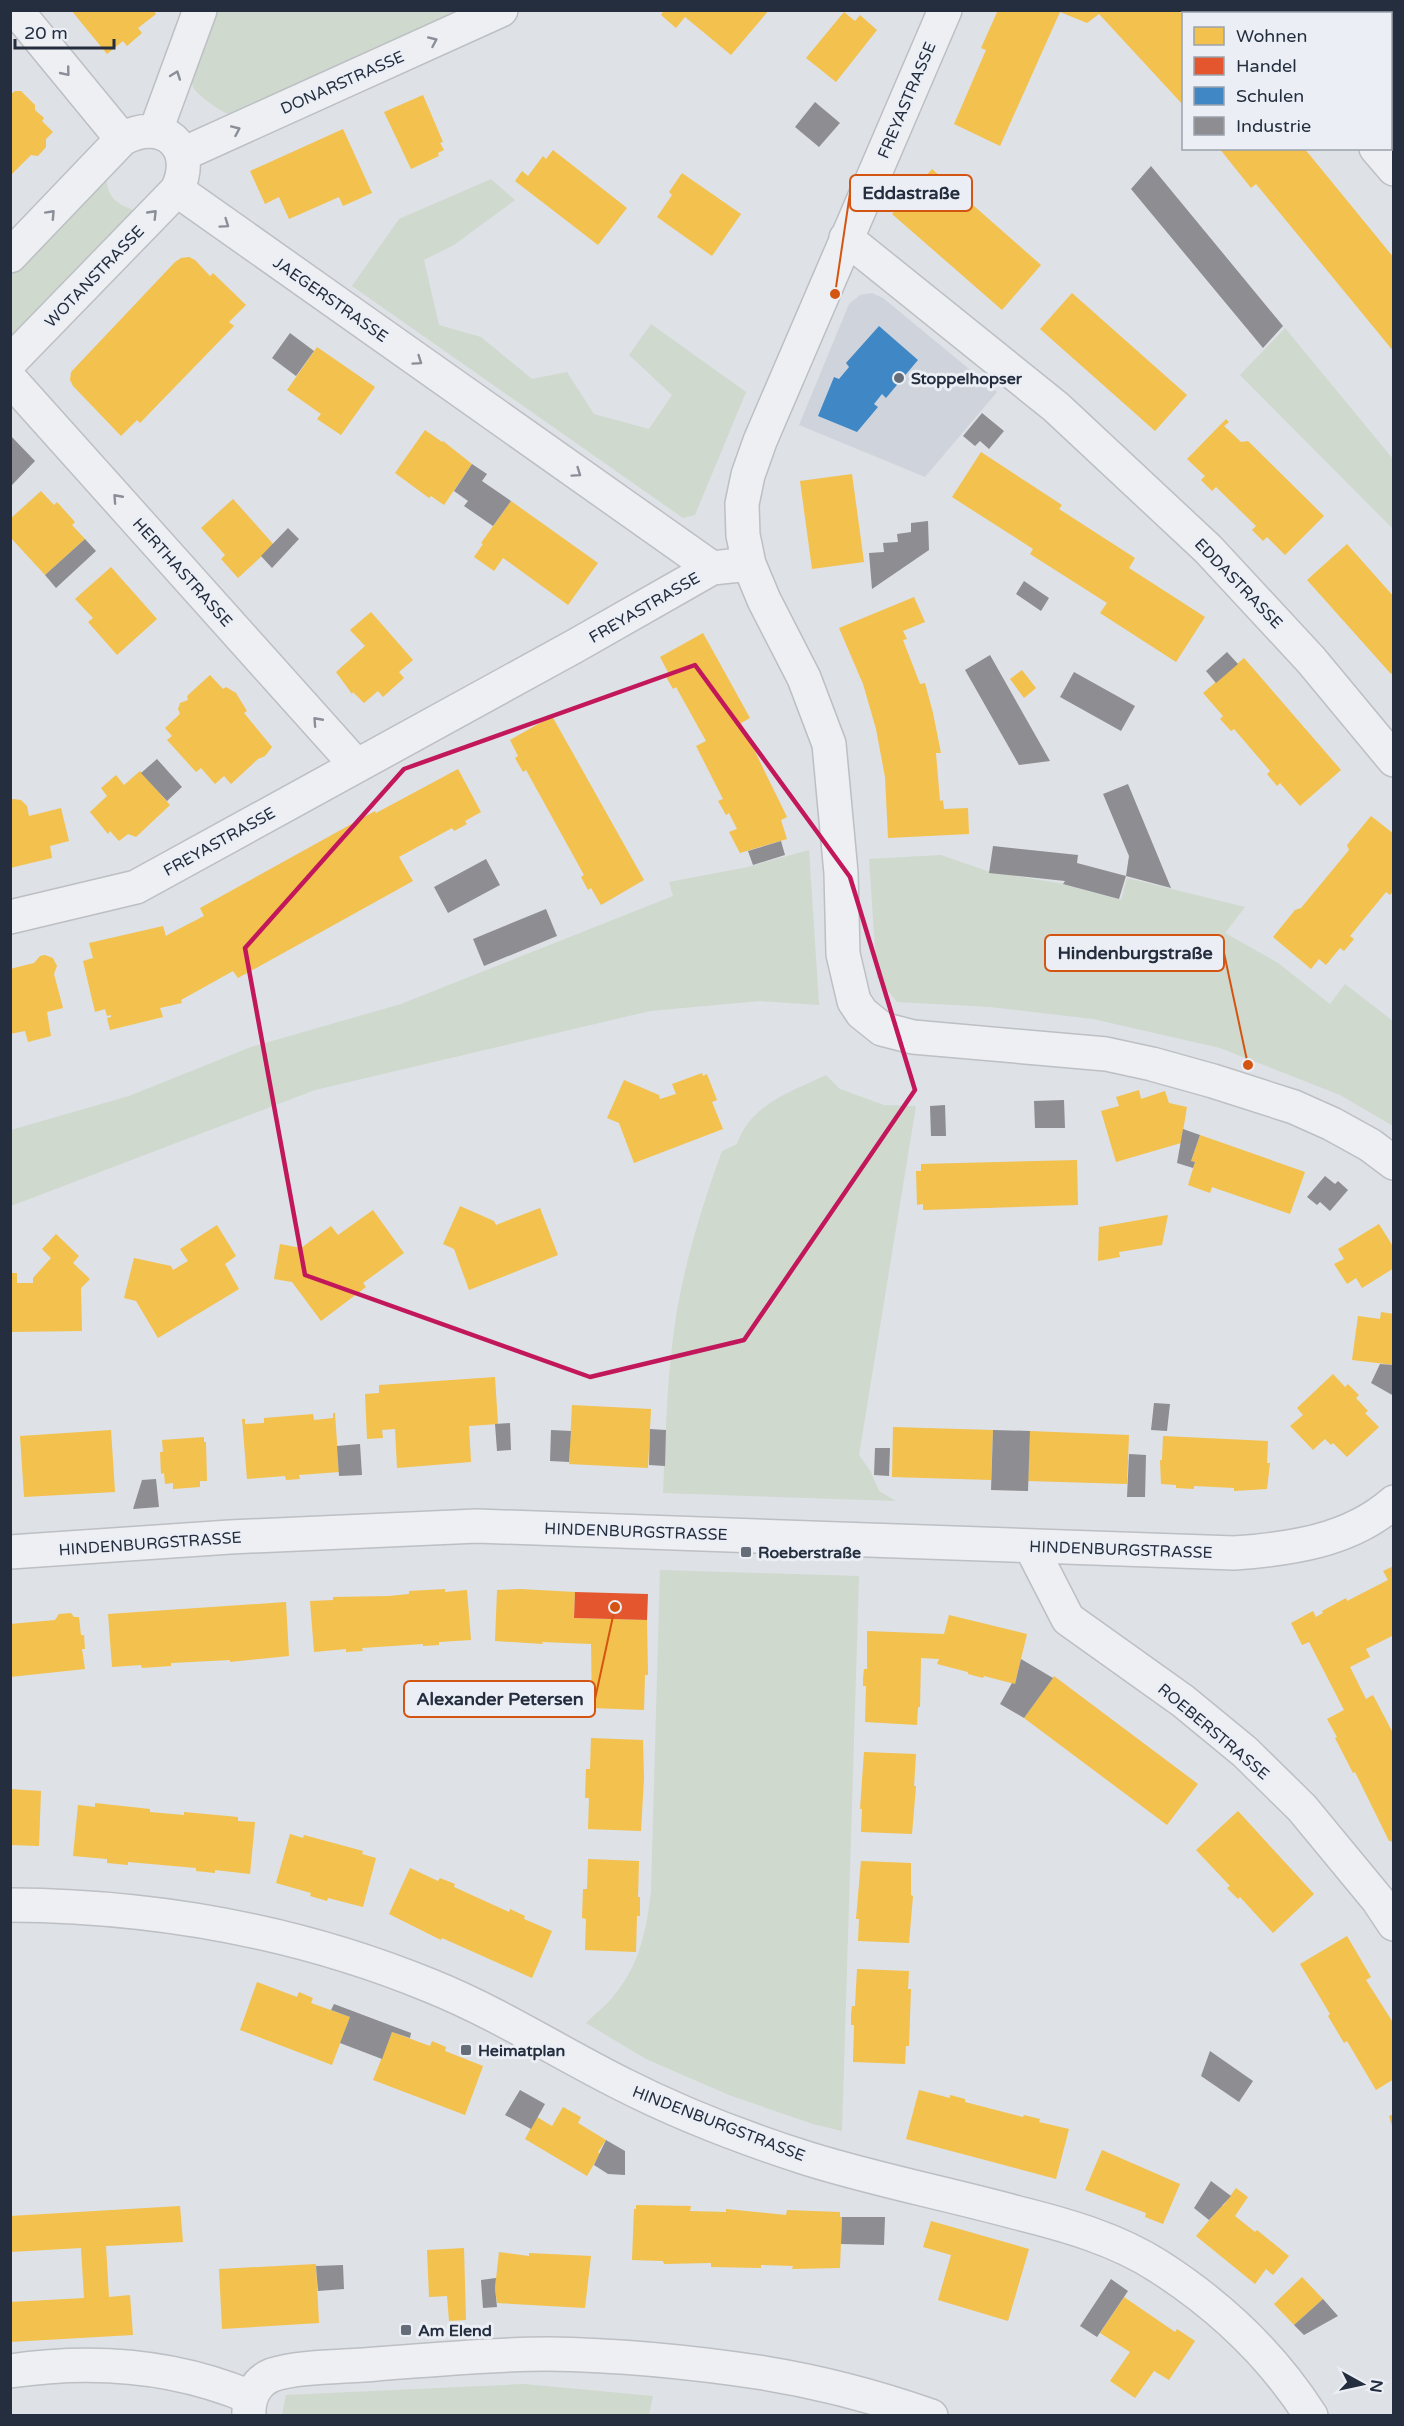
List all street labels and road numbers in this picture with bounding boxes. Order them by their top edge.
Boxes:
street label: FREYASTRASSE [873,39,941,162]
street label: DONARSTRASSE [277,47,407,119]
street label: WOTANSTRASSE [41,221,149,332]
street label: JAEGERSTRASSE [269,253,392,347]
street label: HERTHASTRASSE [128,514,236,631]
street label: EDDASTRASSE [1190,534,1287,633]
street label: FREYASTRASSE [585,568,704,648]
street label: FREYASTRASSE [160,803,279,881]
street label: HINDENBURGSTRASSE [544,1519,728,1545]
street label: HINDENBURGSTRASSE [58,1528,242,1560]
street label: HINDENBURGSTRASSE [1029,1537,1213,1563]
street label: ROEBERSTRASSE [1153,1679,1273,1784]
street label: HINDENBURGSTRASSE [629,2082,808,2166]

